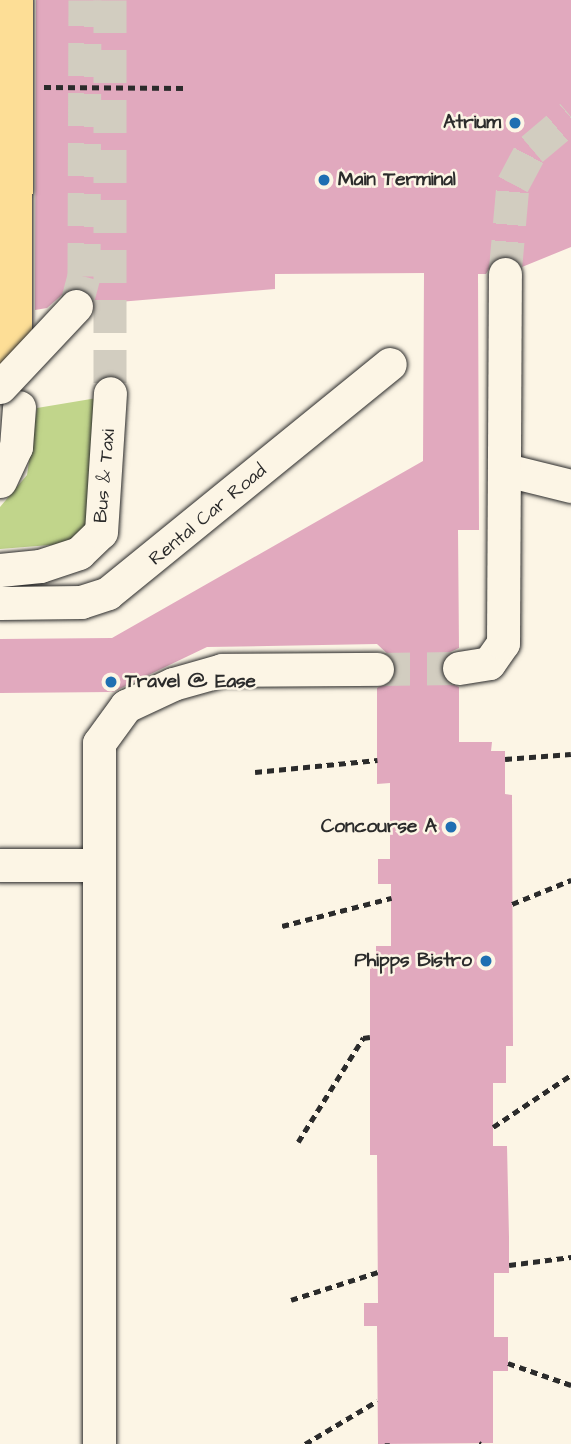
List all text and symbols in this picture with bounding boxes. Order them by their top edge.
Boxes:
place label: Atrium [443,112,501,134]
marker: Atrium [507,115,523,131]
place label: Main Terminal [338,169,456,191]
marker: Main Terminal [316,172,332,188]
street label: Bus & Taxi [90,428,120,524]
street label: Rental Car Road [145,459,271,571]
place label: Travel @ Ease [125,671,256,693]
marker: Travel @ Ease [103,674,119,690]
place label: Concourse A [321,816,437,838]
marker: Concourse A [443,819,459,835]
place label: Phipps Bistro [355,950,472,972]
marker: Phipps Bistro [478,953,494,969]

